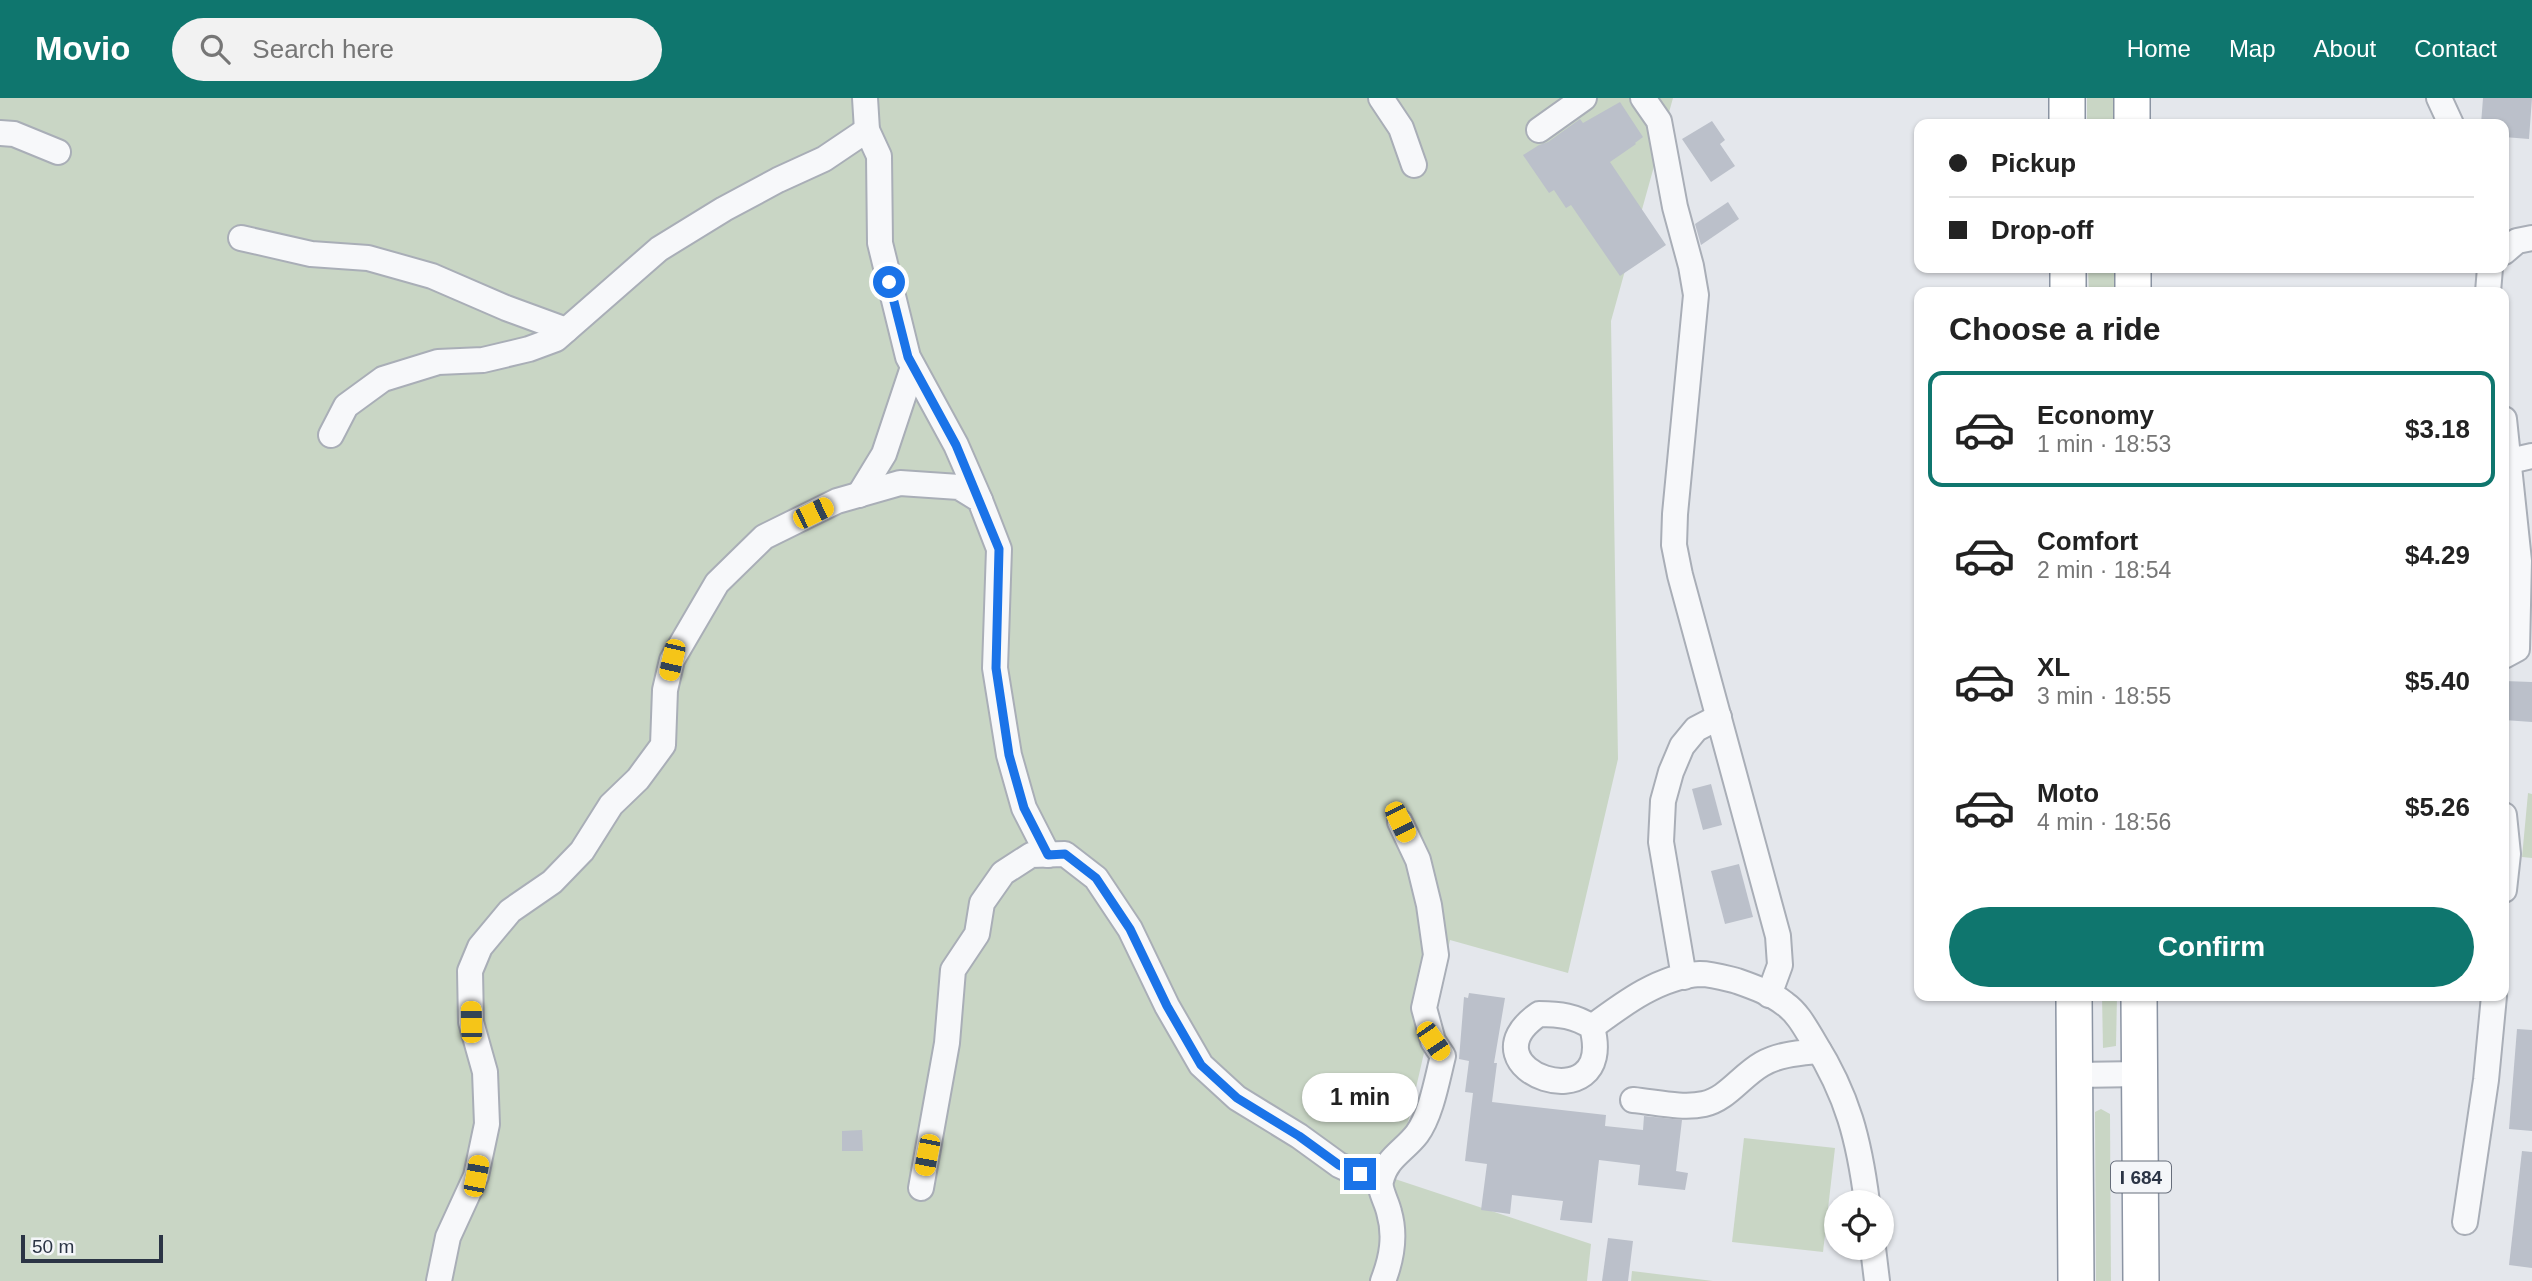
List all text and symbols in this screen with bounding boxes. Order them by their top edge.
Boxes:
search box [172,18,662,81]
text: Movio [35,30,130,67]
icon: search [196,30,234,68]
text: Search here [252,34,394,64]
text: Home [2127,35,2191,62]
text: Map [2229,35,2276,62]
text: About [2314,35,2376,62]
text: Contact [2414,35,2497,62]
text: Pickup [1991,148,2076,178]
text: Drop-off [1991,215,2094,245]
route start [873,266,905,298]
text: Choose a ride [1949,311,2161,347]
icon: car [1953,398,2016,461]
text: Economy [2037,400,2154,430]
text: $3.18 [2405,414,2470,444]
text: 1 min · 18:53 [2037,431,2171,457]
car [790,494,837,532]
icon: car [1953,524,2016,587]
text: Comfort [2037,526,2138,556]
text: $4.29 [2405,540,2470,570]
text: 2 min · 18:54 [2037,557,2171,583]
car [658,637,687,683]
icon: car [1953,650,2016,713]
text: XL [2037,652,2070,682]
text: $5.40 [2405,666,2470,696]
text: 3 min · 18:55 [2037,683,2171,709]
icon: car [1953,776,2016,839]
text: Moto [2037,778,2099,808]
text: $5.26 [2405,792,2470,822]
car [1382,799,1419,845]
text: 4 min · 18:56 [2037,809,2171,835]
button: Confirm [1949,907,2474,987]
car [461,1001,482,1043]
car [1413,1018,1454,1064]
callout: 1 min [1302,1072,1418,1122]
text: 1 min [1330,1084,1390,1110]
car [913,1132,942,1178]
car [462,1153,491,1199]
route end [1344,1158,1376,1190]
road number: I 684 [2111,1162,2171,1192]
map controls [1824,1190,1894,1260]
button: locate [1824,1190,1894,1260]
scale bar [21,1232,163,1264]
text: 50 m [32,1236,74,1257]

